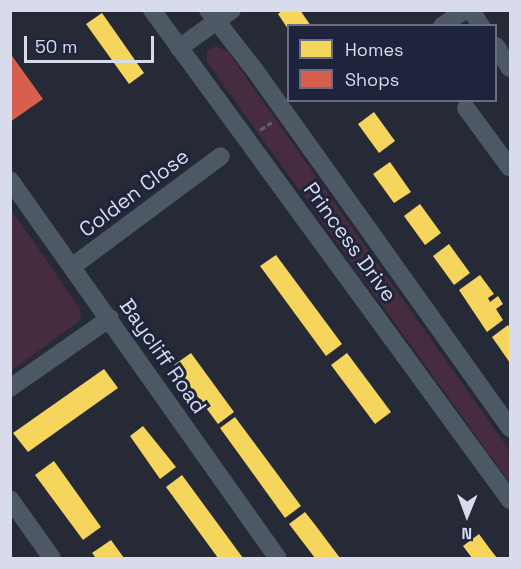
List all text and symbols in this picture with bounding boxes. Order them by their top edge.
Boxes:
scale bar [27,24,158,62]
legend [287,24,497,102]
text: 50 m [35,35,77,58]
text: Homes [345,38,404,61]
text: Shops [345,68,399,91]
street label: Colden Close [74,144,194,242]
street label: Princess Drive [298,177,402,307]
street label: Baycliff Road [114,294,212,418]
north arrow [437,485,497,545]
text: N [461,523,472,544]

